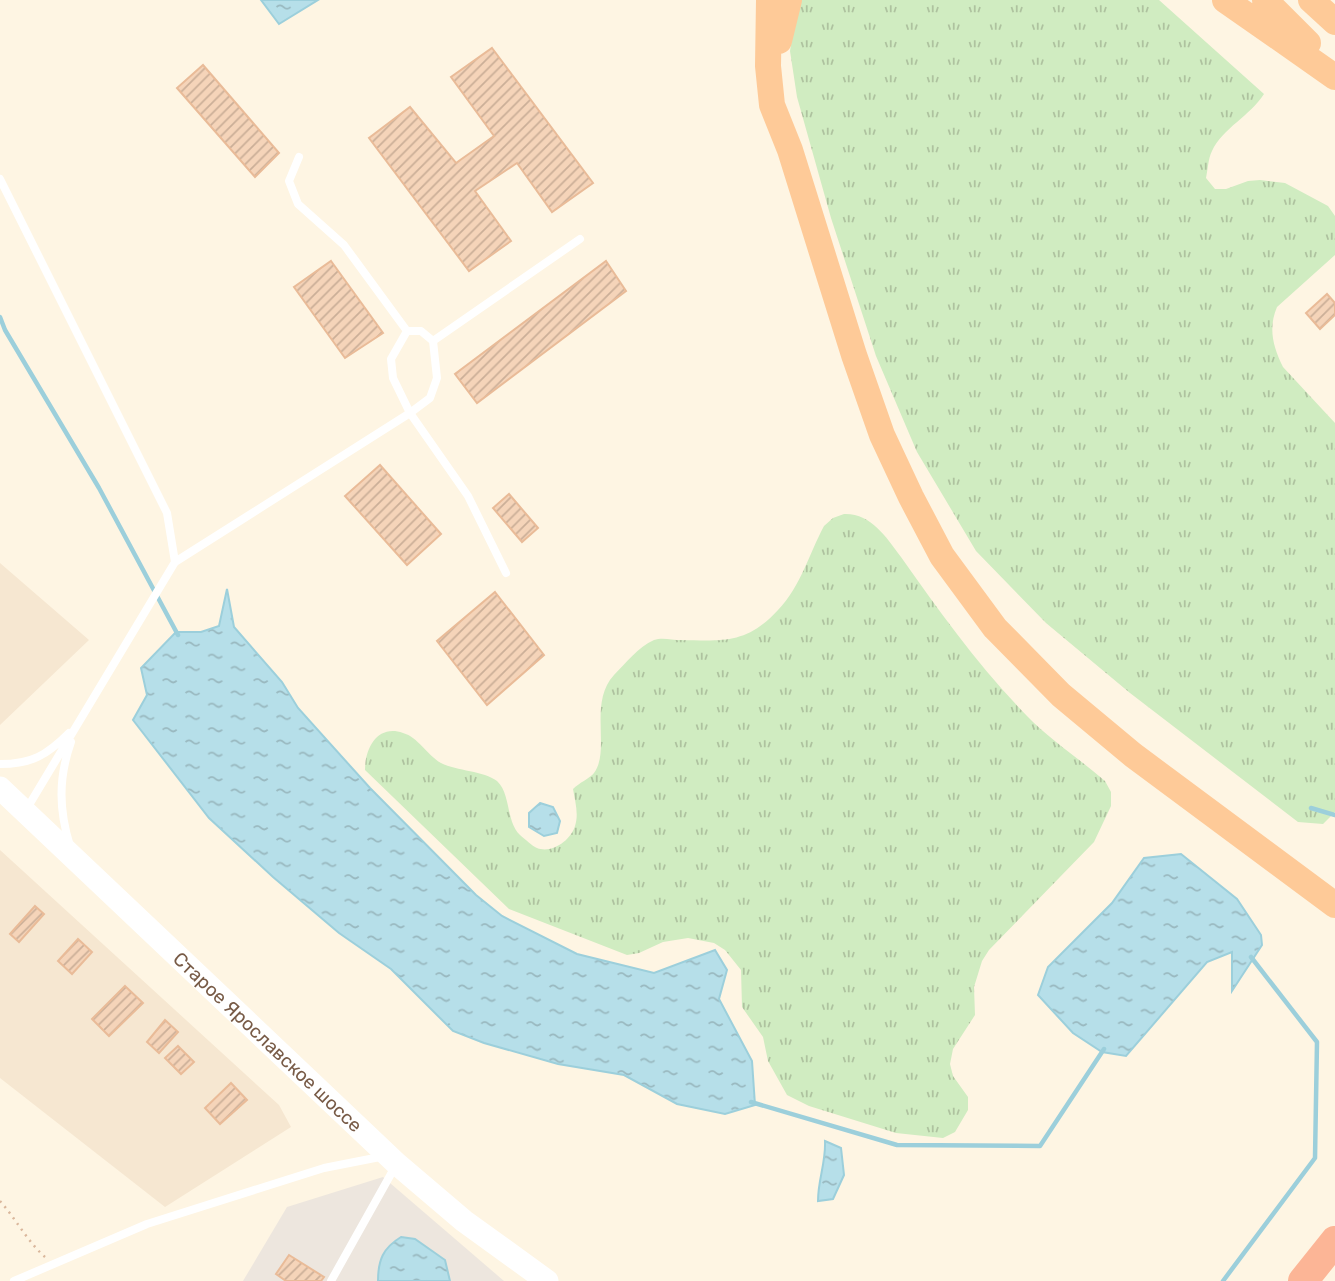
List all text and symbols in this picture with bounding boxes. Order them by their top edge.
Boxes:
street label: Старое Ярославское шоссе [169,947,367,1137]

